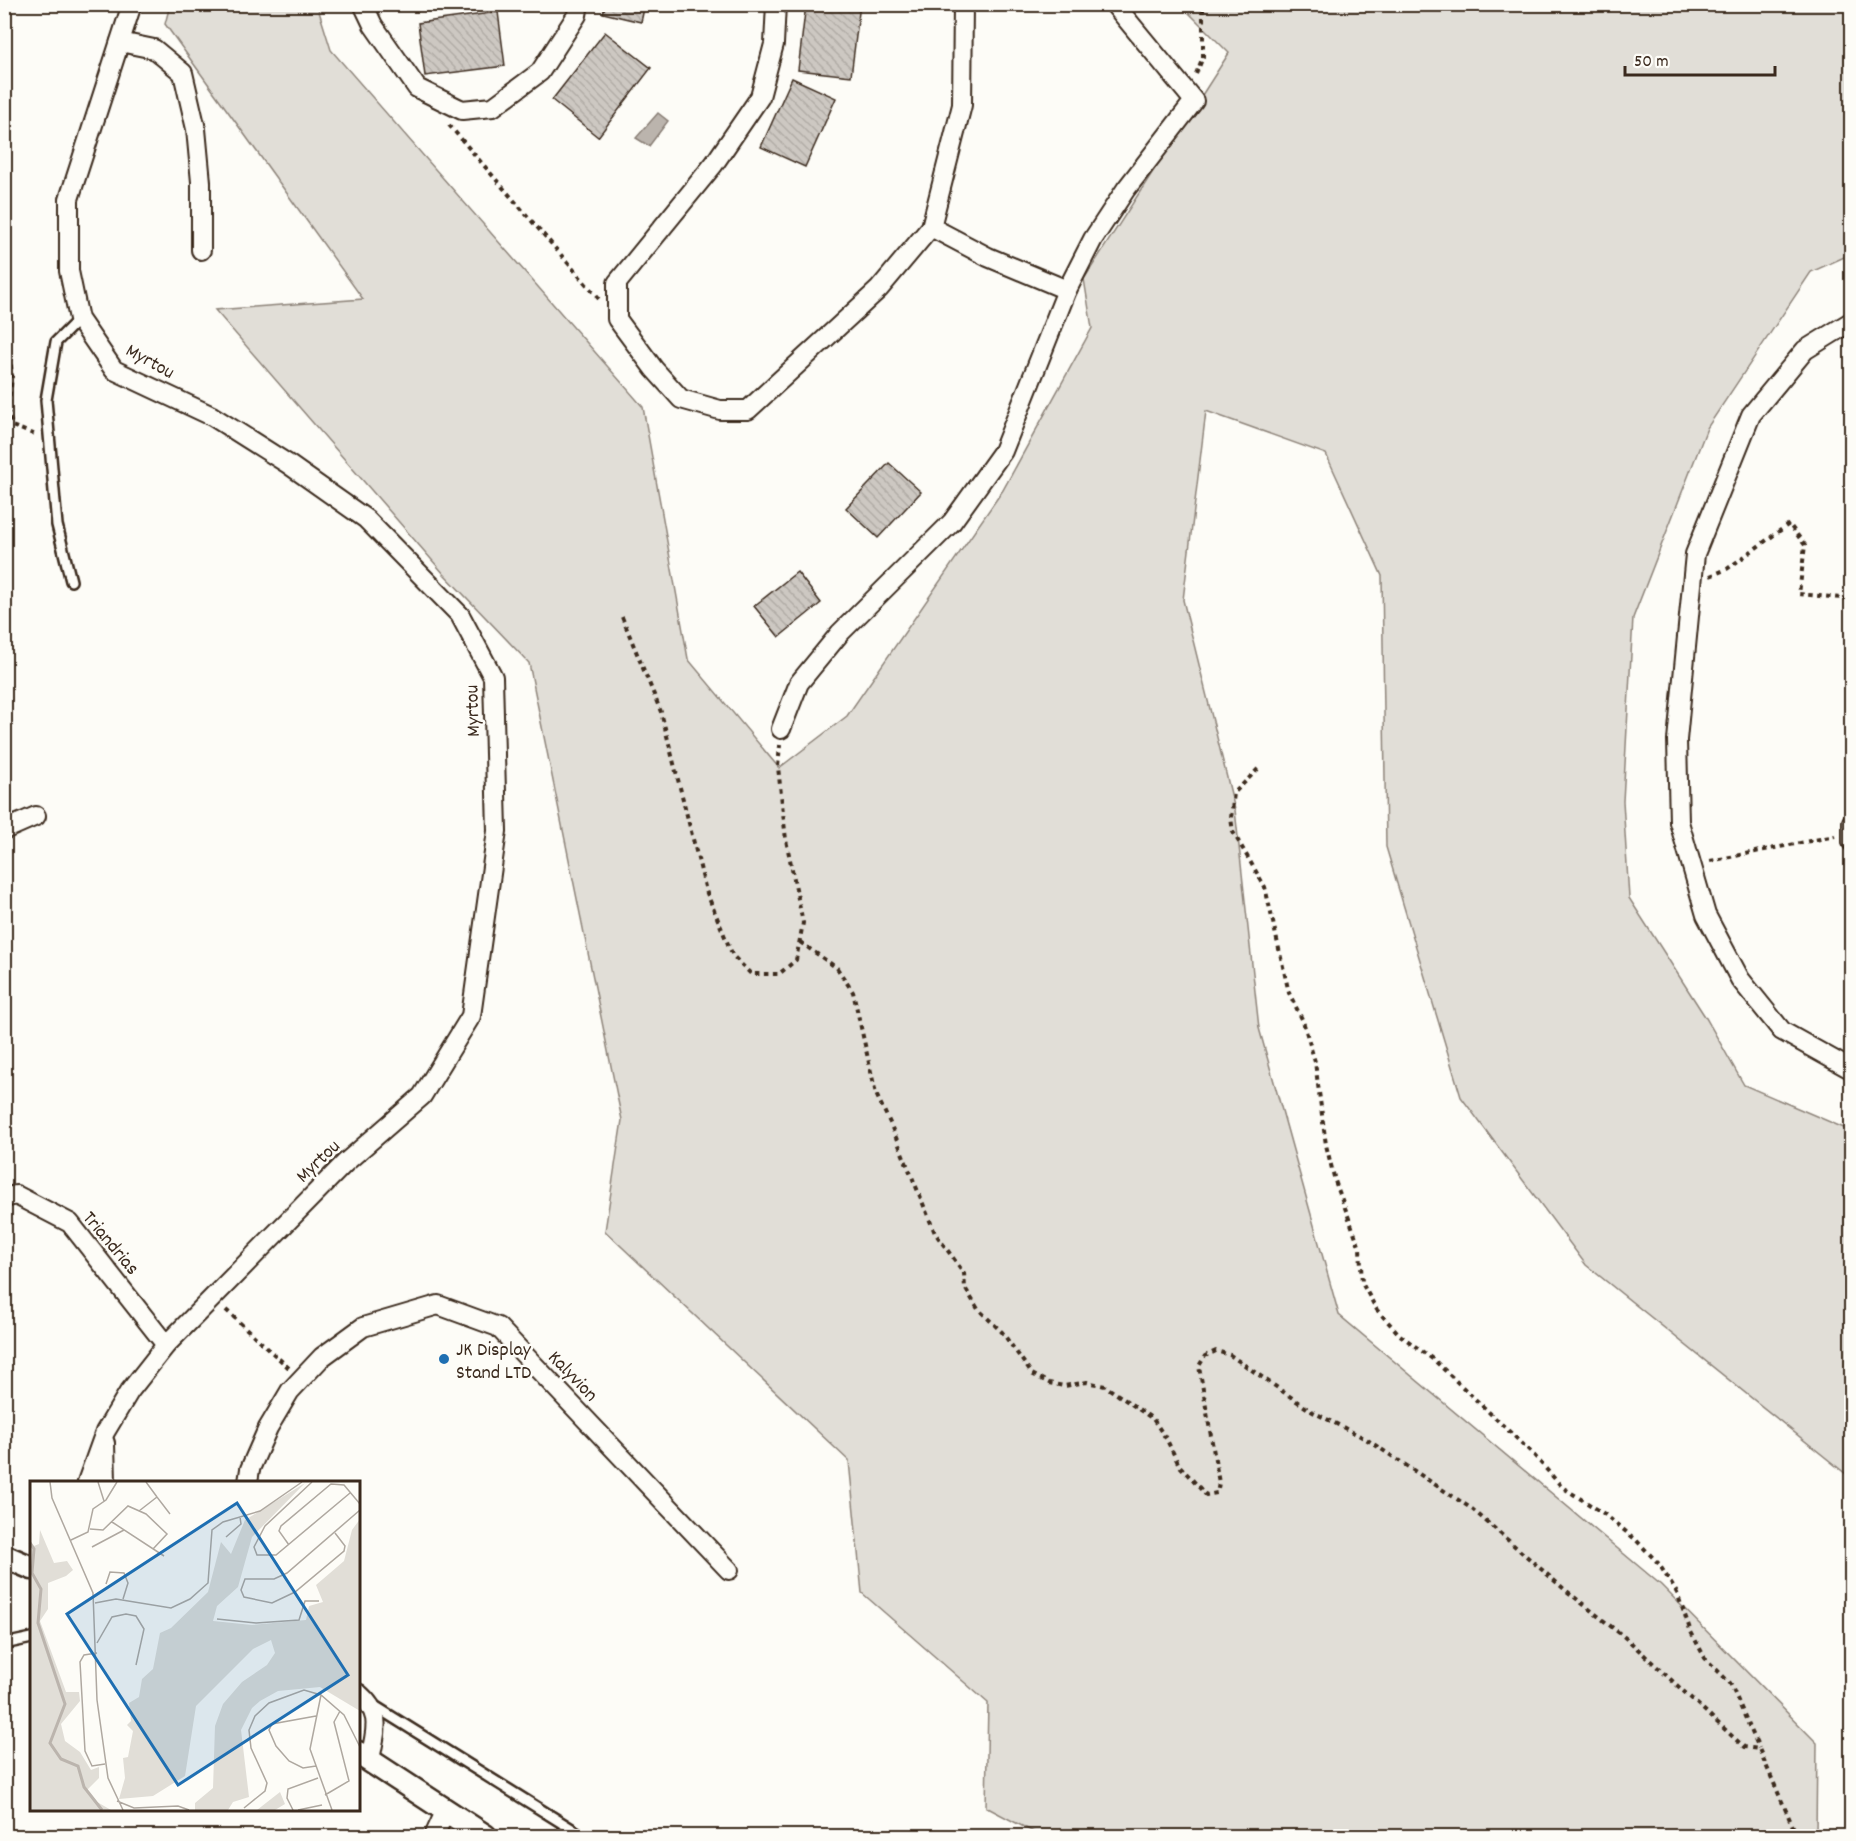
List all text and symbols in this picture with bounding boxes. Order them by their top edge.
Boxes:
scale bar [1625,39,1775,77]
text: 50 m [1634,50,1669,75]
street label: Myrtou [120,338,179,388]
street label: Myrtou [459,684,489,737]
street label: Myrtou [291,1134,348,1190]
street label: Triandrias [75,1206,145,1282]
place label: JK Display Stand LTD [456,1337,532,1388]
street label: Kalyvion [540,1345,603,1409]
marker: JK Display Stand LTD [437,1352,451,1366]
inset map [30,1481,360,1811]

